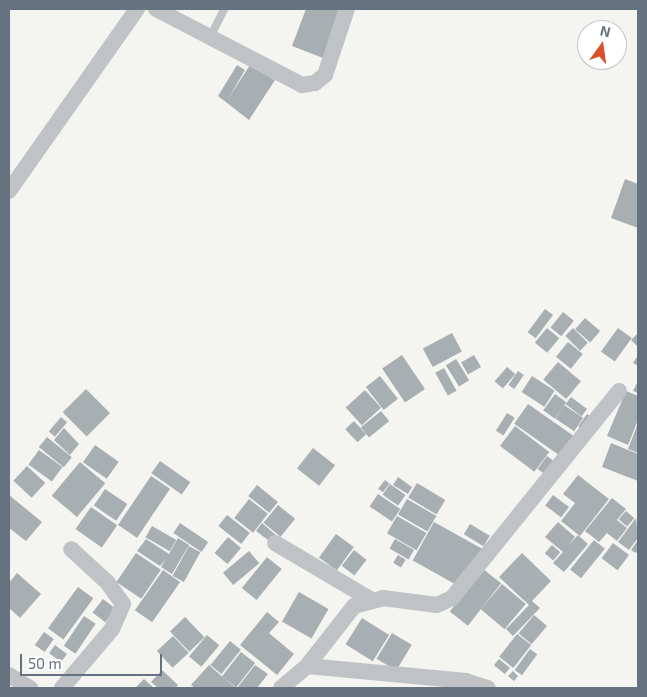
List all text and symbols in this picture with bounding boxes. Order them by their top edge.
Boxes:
north arrow [577,20,627,70]
text: N [599,21,612,40]
scale bar [22,644,165,676]
text: 50 m [28,654,62,672]

